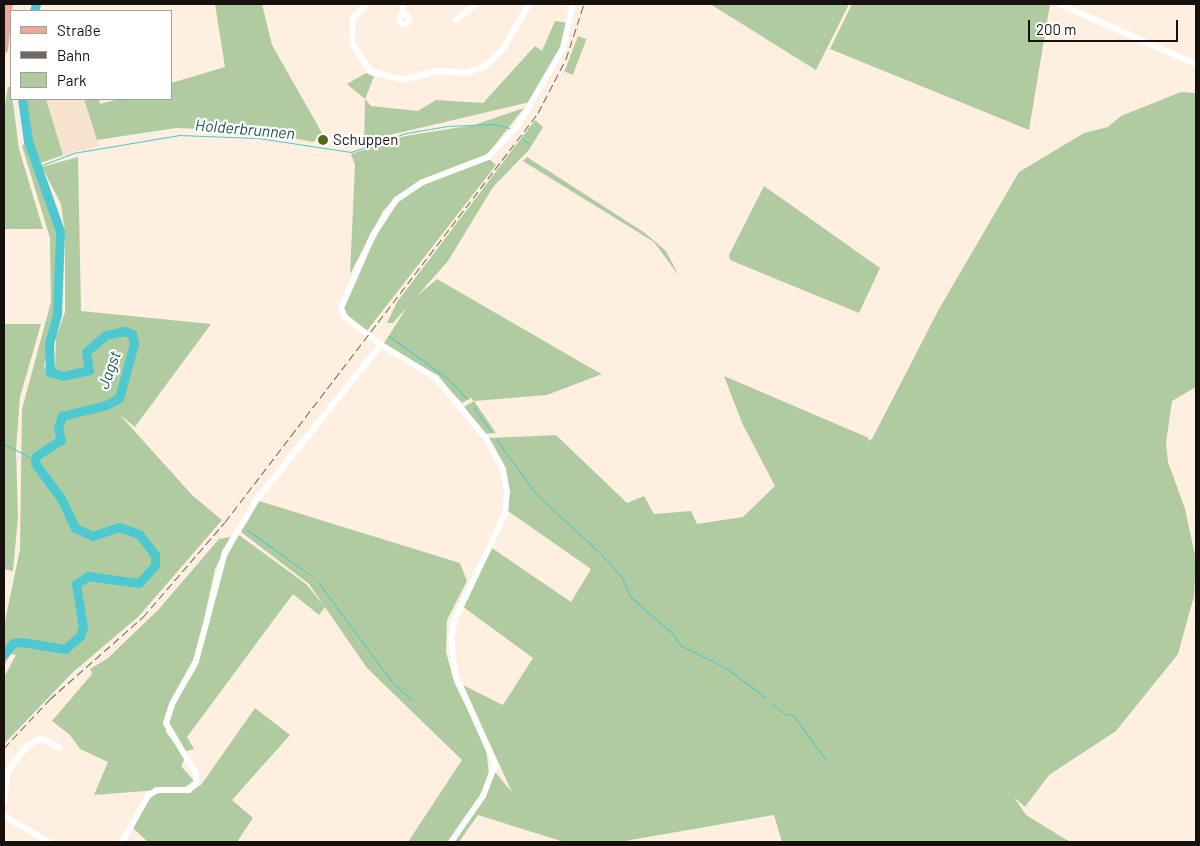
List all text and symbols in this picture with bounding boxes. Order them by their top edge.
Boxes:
legend [10,10,172,100]
scale bar [1030,10,1180,42]
text: 200 m [1036,20,1076,38]
text: Straße [57,21,101,39]
text: Bahn [57,46,90,64]
text: Park [57,71,86,89]
water label: Holderbrunnen [194,115,296,143]
place label: Schuppen [333,131,398,149]
marker: Schuppen [317,134,329,146]
water label: Jagst [93,349,125,391]

